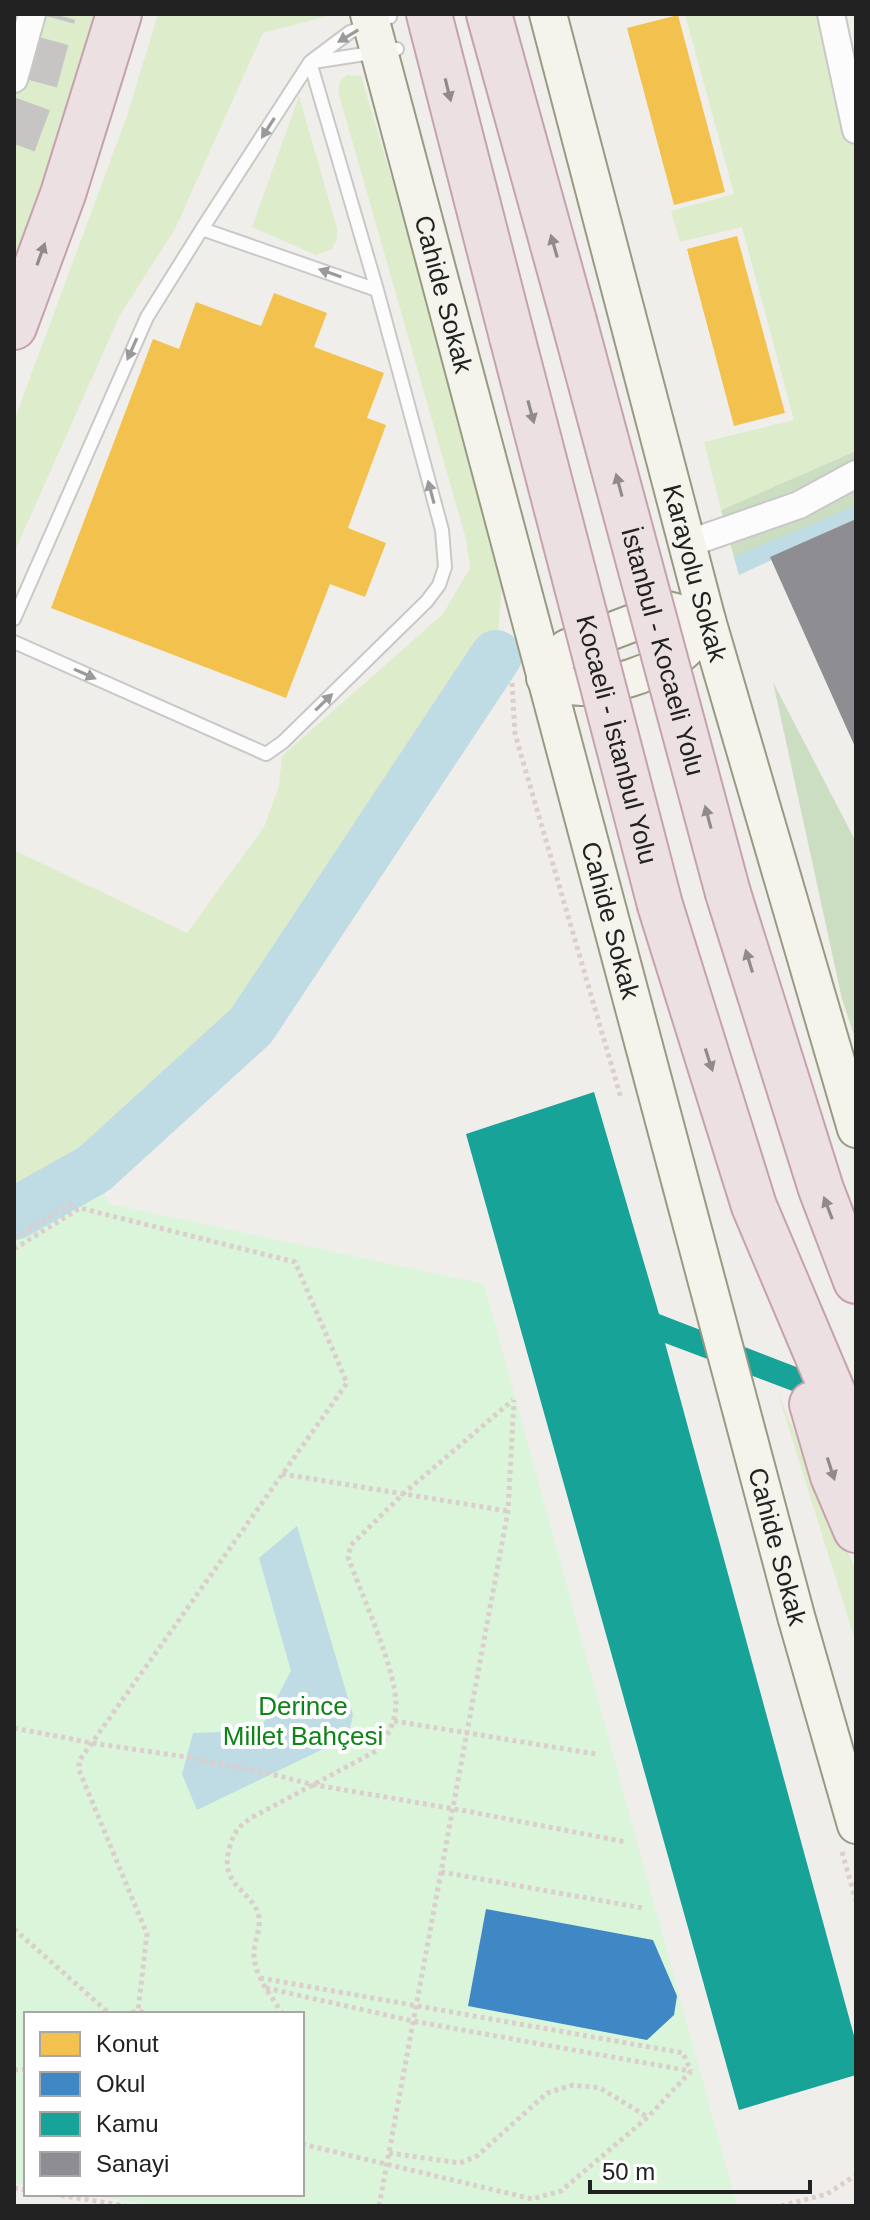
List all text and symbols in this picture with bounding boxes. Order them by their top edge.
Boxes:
one-way arrow [337,28,359,42]
one-way arrow [443,77,455,102]
one-way arrow [260,117,275,138]
street label: Cahide Sokak [408,212,479,377]
one-way arrow [547,233,559,258]
one-way arrow [36,242,48,266]
one-way arrow [317,266,341,279]
one-way arrow [126,337,139,361]
one-way arrow [526,400,538,425]
one-way arrow [612,473,624,498]
one-way arrow [425,479,437,504]
street label: Karayolu Sokak [657,481,734,666]
street label: İstanbul - Kocaeli Yolu [615,524,711,779]
street label: Kocaeli - İstanbul Yolu [570,612,664,867]
one-way arrow [73,667,97,680]
one-way arrow [315,694,334,712]
one-way arrow [701,805,714,829]
street label: Cahide Sokak [575,838,646,1003]
one-way arrow [743,948,755,972]
one-way arrow [703,1048,716,1072]
one-way arrow [822,1196,834,1220]
one-way arrow [825,1457,838,1481]
street label: Cahide Sokak [742,1464,813,1630]
park label: Derince Millet Bahçesi [223,1691,383,1751]
legend [24,2012,304,2196]
text: Konut [96,2030,159,2057]
text: Okul [96,2070,145,2097]
text: Kamu [96,2110,159,2137]
scale bar [590,2144,810,2194]
text: Sanayi [96,2150,169,2177]
text: 50 m [602,2158,655,2185]

